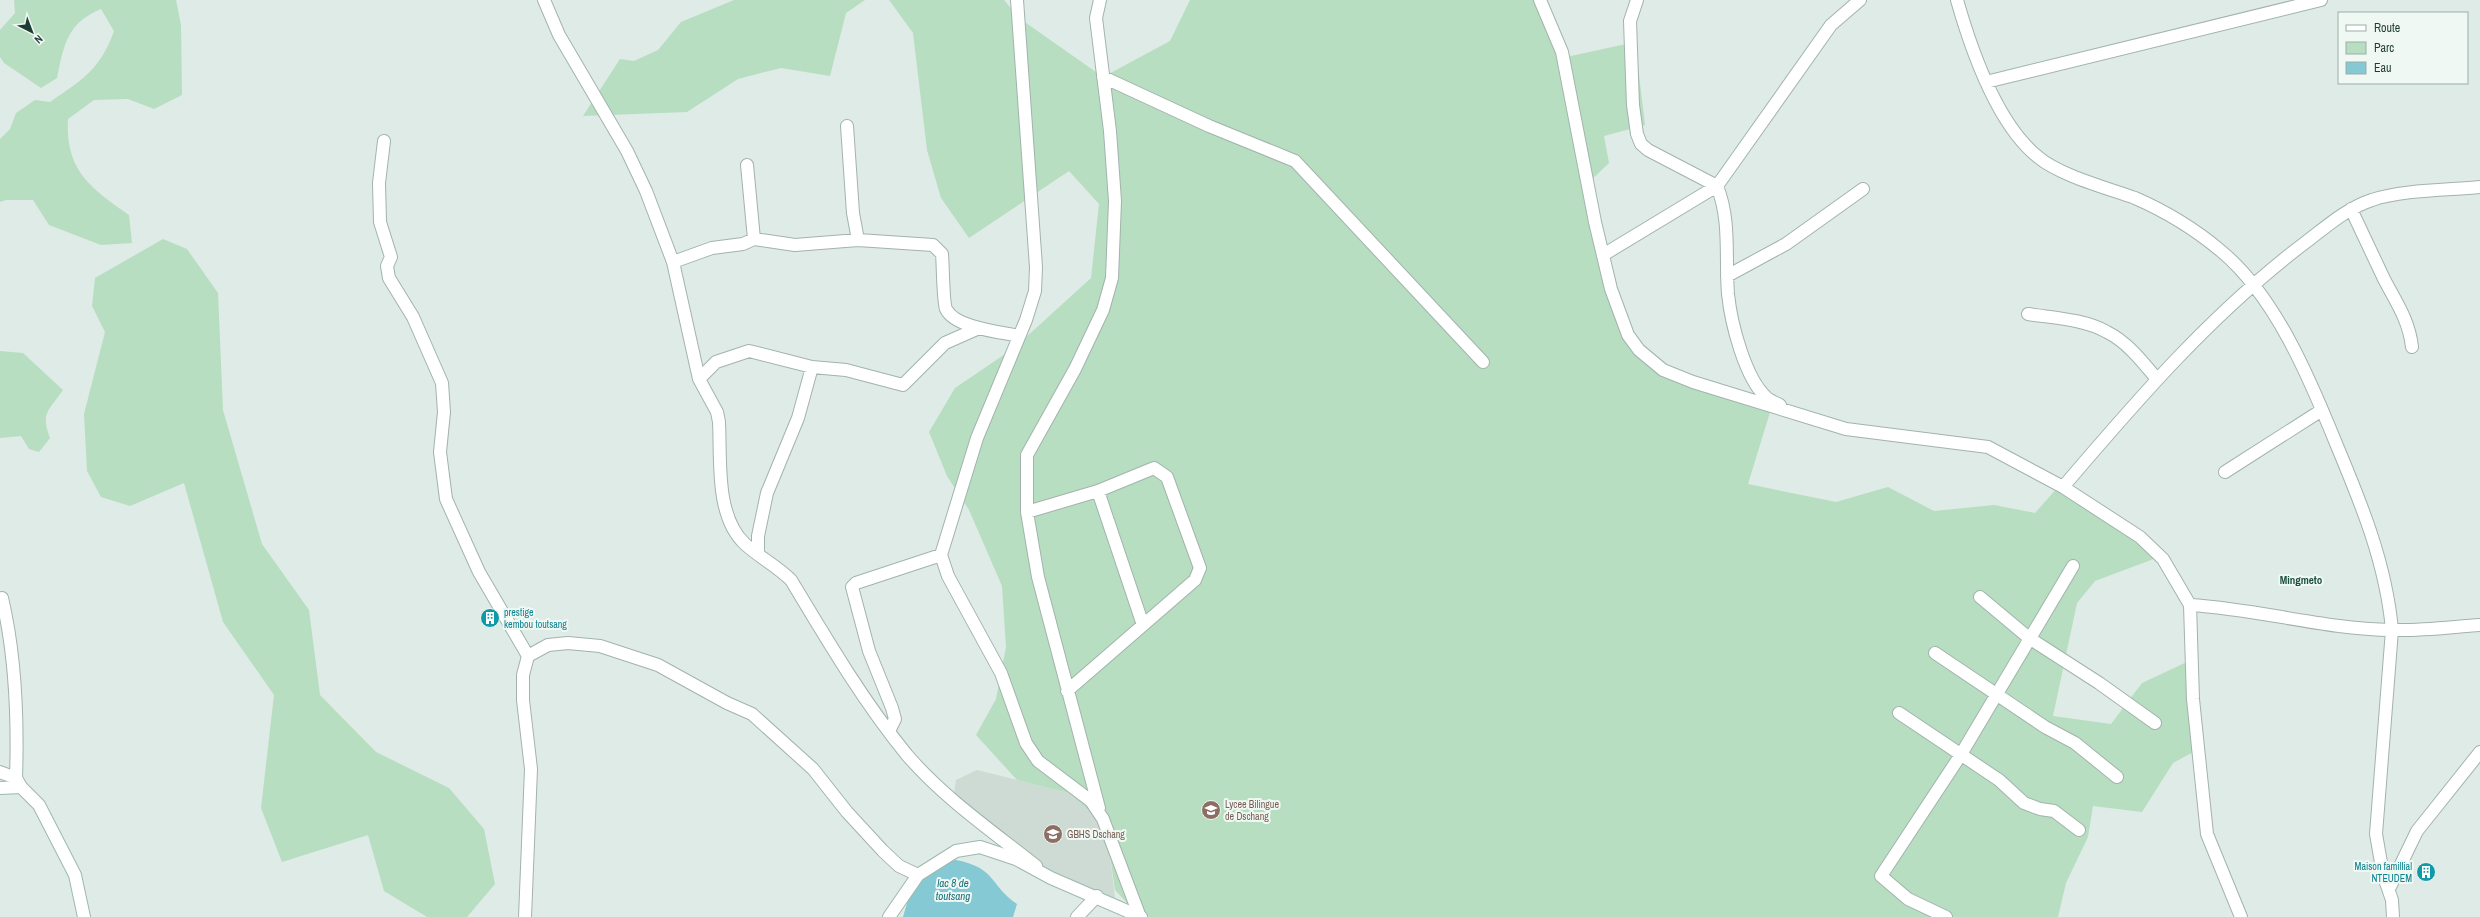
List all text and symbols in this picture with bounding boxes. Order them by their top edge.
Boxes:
north arrow [12,12,52,52]
legend [2338,12,2468,84]
text: Route [2374,20,2400,36]
text: N [32,32,46,47]
text: Parc [2374,40,2394,56]
text: Eau [2374,60,2392,76]
district label: Mingmeto [2280,573,2323,587]
place label: prestige kembou toutsang [504,606,567,631]
building icon: prestige kembou toutsang [479,607,501,629]
place label: Lycee Bilingue de Dschang [1225,798,1279,823]
school or university icon: Lycee Bilingue de Dschang [1200,799,1222,821]
school or university icon: GBHS Dschang [1042,823,1064,845]
place label: GBHS Dschang [1067,828,1125,841]
place label: Maison famillial NTEUDEM [2355,860,2412,885]
building icon: Maison famillial NTEUDEM [2415,861,2437,883]
water label: lac 8 de toutsang [936,876,970,903]

